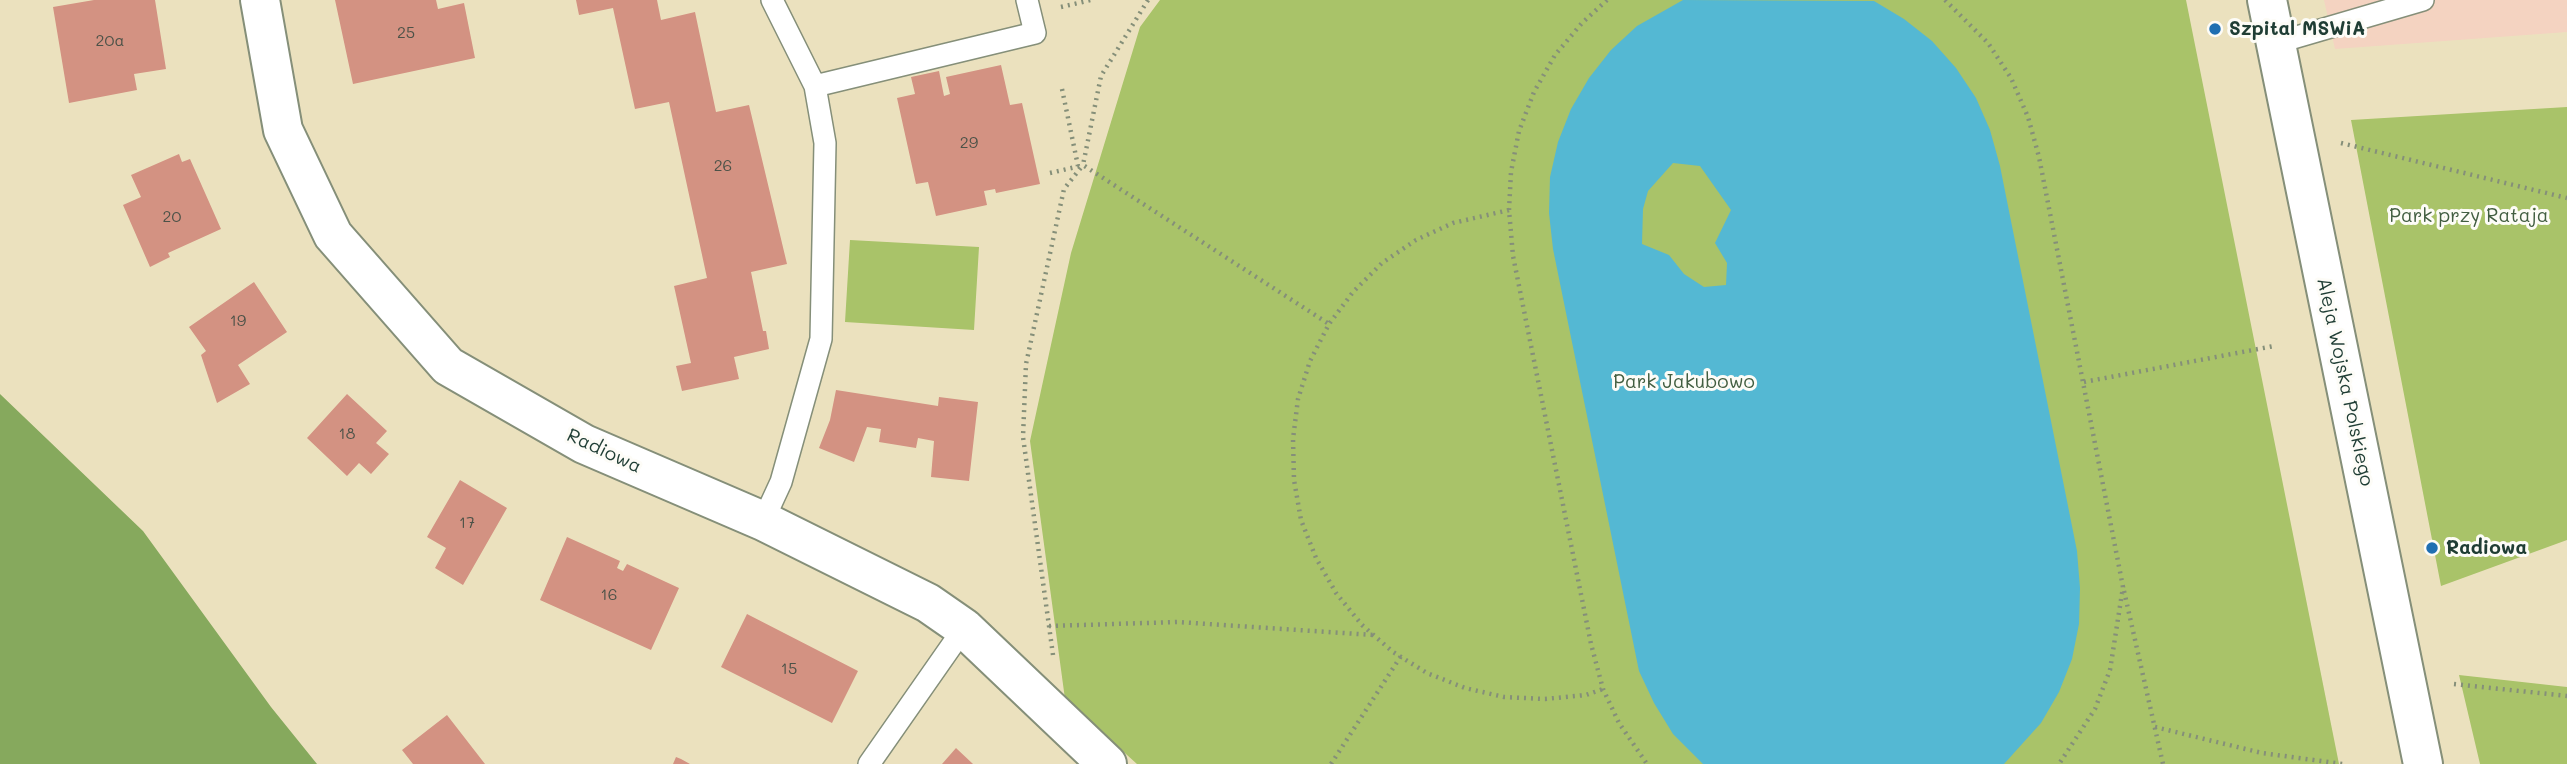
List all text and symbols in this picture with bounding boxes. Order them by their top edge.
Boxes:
place label: Szpital MSWiA [2229,18,2365,40]
marker: Szpital MSWiA [2207,21,2223,37]
house number: 25 [397,23,415,43]
house number: 20a [96,31,124,51]
house number: 29 [960,133,978,153]
house number: 26 [714,156,732,176]
park label: Park przy Rataja [2389,205,2549,227]
house number: 20 [163,207,181,227]
street label: Aleja Wojska Polskiego [2312,276,2378,488]
house number: 19 [230,311,246,331]
park label: Park Jakubowo [1613,371,1755,393]
house number: 18 [339,424,355,444]
street label: Radiowa [563,424,645,478]
house number: 17 [459,513,475,533]
place label: Radiowa [2446,537,2527,559]
marker: Radiowa [2424,540,2440,556]
house number: 16 [601,585,617,605]
house number: 15 [781,659,797,679]

